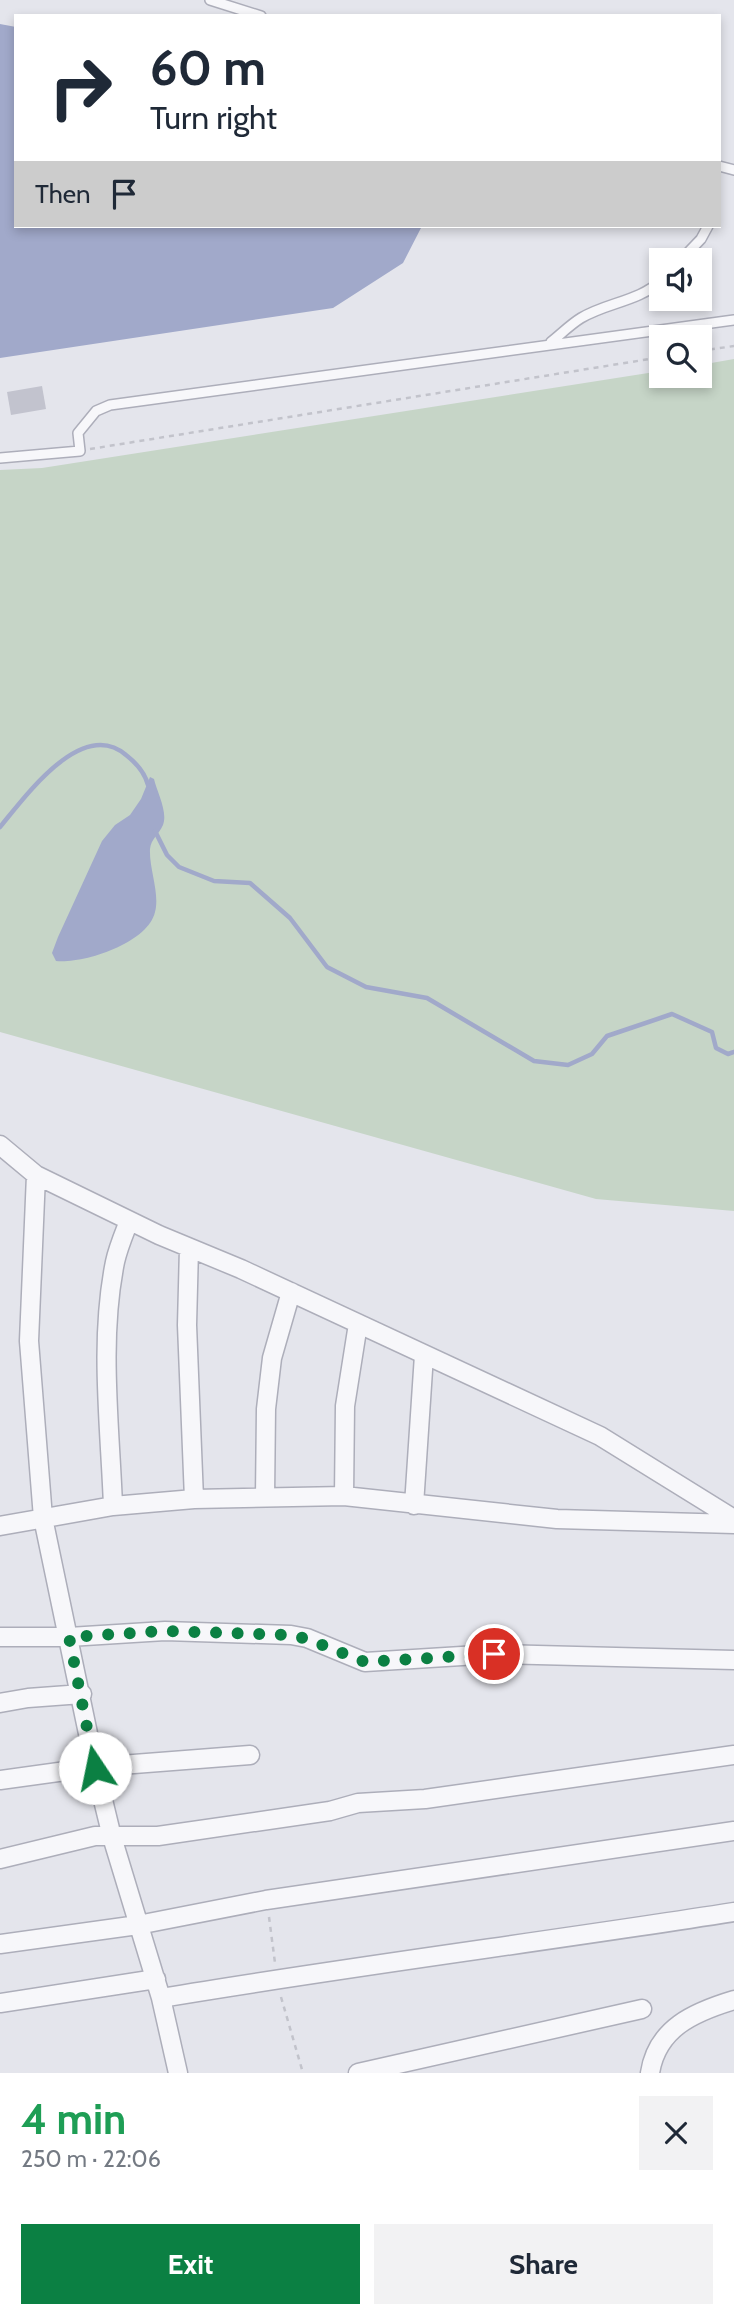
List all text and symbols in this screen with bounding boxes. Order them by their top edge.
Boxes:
text: 60 m [150,38,266,97]
icon: right [35,42,126,133]
text: Turn right [150,98,277,137]
icon: arrive [105,175,143,213]
text: Then [35,178,91,210]
map controls [649,248,712,388]
button: sound [649,248,712,311]
button: search [649,325,712,388]
pin [464,1624,524,1684]
icon: arrive [475,1635,513,1673]
position arrow [58,1731,132,1805]
text: 4 min [21,2093,126,2145]
button: close [639,2096,713,2170]
text: 250 m · 22:06 [21,2145,161,2173]
button: Exit [21,2224,360,2304]
button: Share [374,2224,713,2304]

